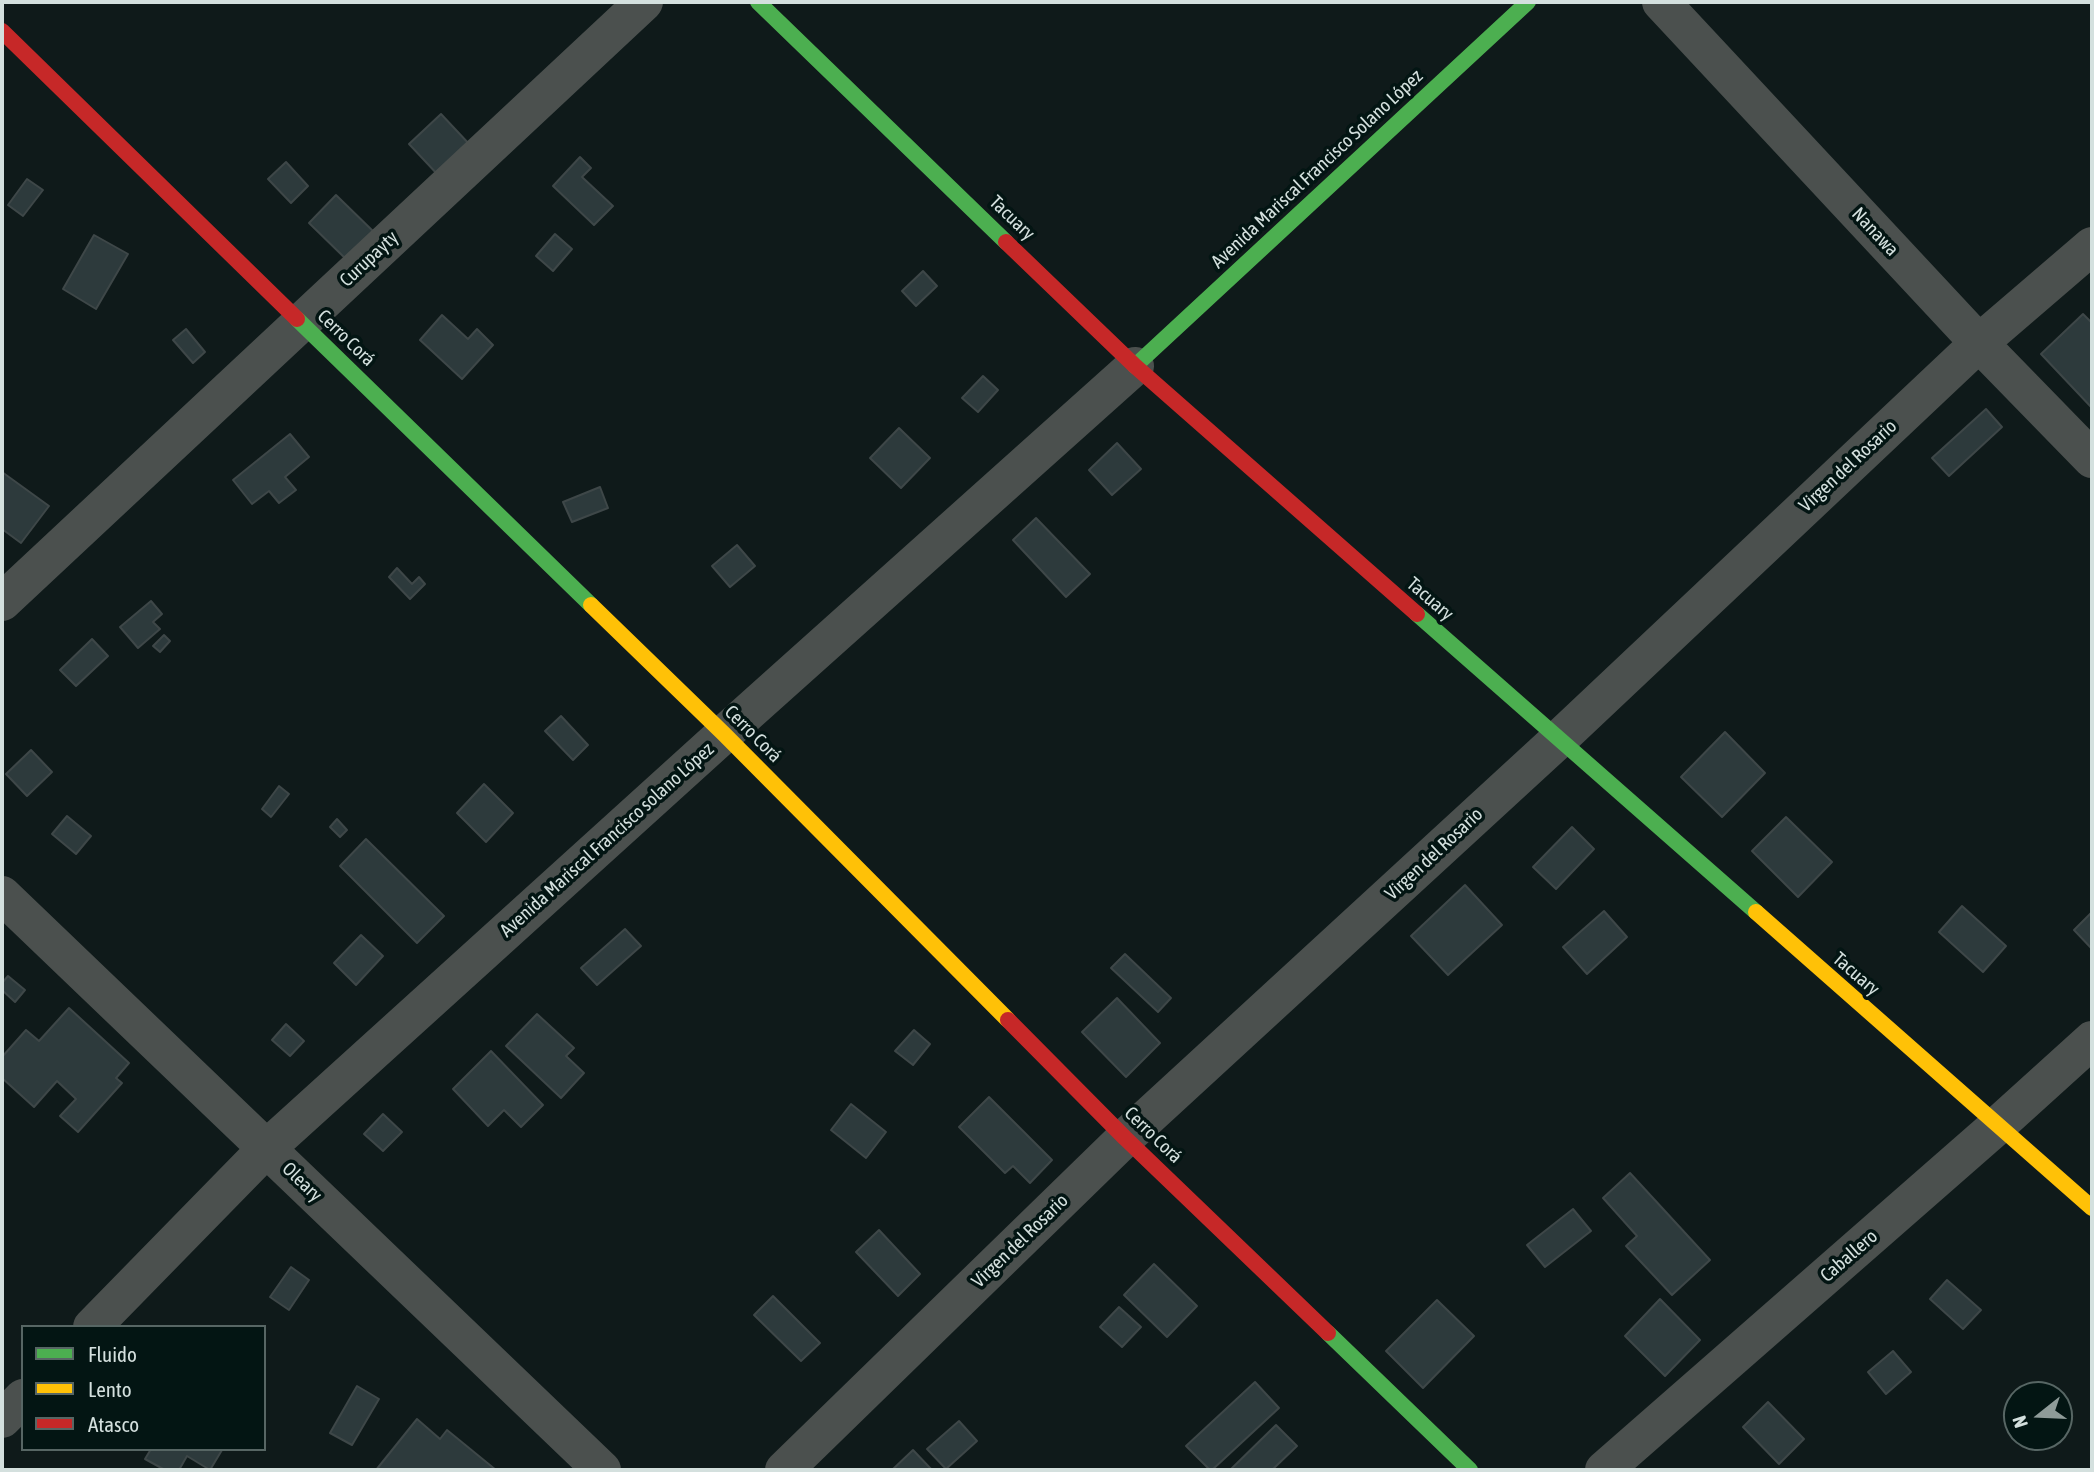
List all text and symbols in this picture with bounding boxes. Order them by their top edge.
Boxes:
street label: Avenida Mariscal Francisco Solano López [1207,65,1427,273]
street label: Tacuary [985,191,1039,245]
street label: Nanawa [1847,203,1903,261]
street label: Curupayty [335,226,403,292]
street label: Cerro Corá [312,305,380,371]
street label: Virgen del Rosario [1794,415,1902,517]
street label: Tacuary [1402,573,1458,625]
street label: Cerro Corá [720,701,786,767]
street label: Avenida Mariscal Francisco solano López [495,738,719,942]
street label: Virgen del Rosario [1380,803,1488,905]
street label: Tacuary [1828,948,1884,1000]
street label: Cerro Corá [1119,1102,1187,1168]
street label: Oleary [277,1158,327,1206]
street label: Virgen del Rosario [967,1189,1073,1293]
street label: Caballero [1816,1225,1882,1287]
legend [21,1325,266,1451]
text: Fluido [88,1342,137,1366]
text: Lento [88,1377,132,1401]
north arrow [2003,1381,2073,1451]
text: Atasco [88,1412,139,1436]
text: N [2008,1413,2032,1431]

